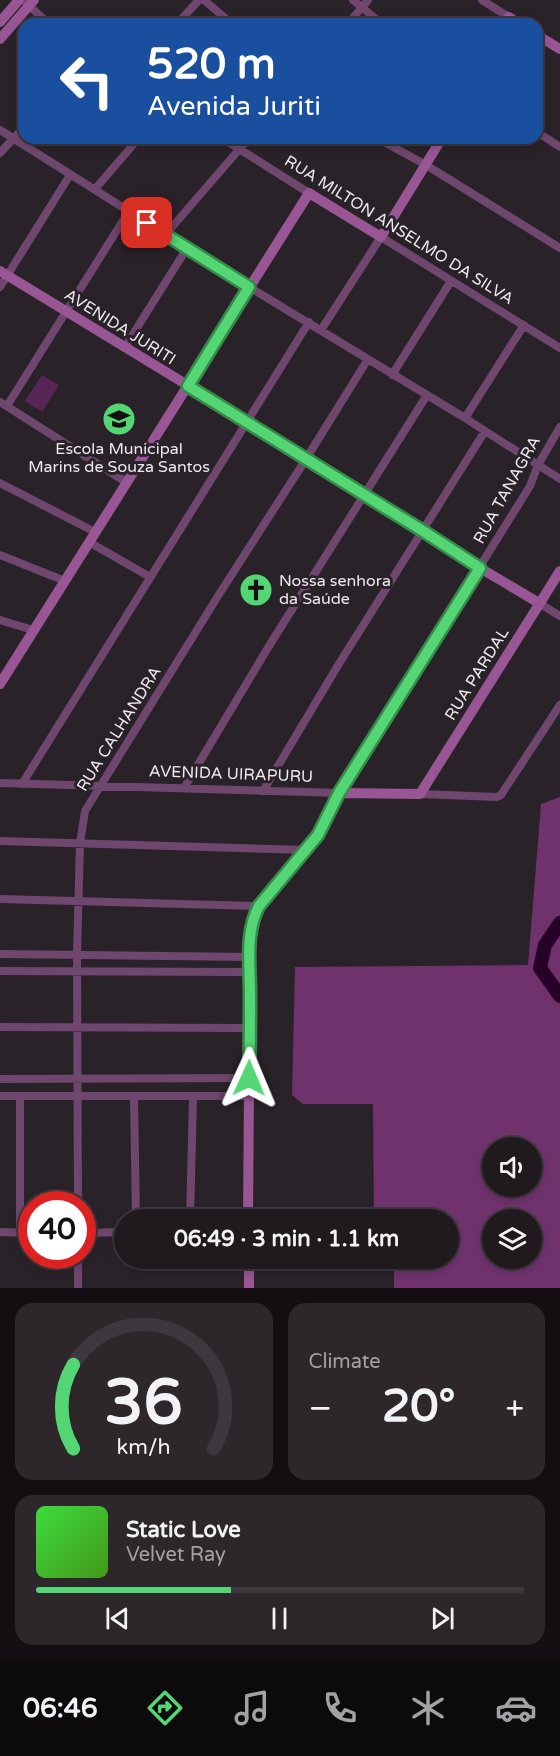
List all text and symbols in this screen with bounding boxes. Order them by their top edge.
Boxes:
text: 520 m [147,39,276,90]
icon: left [48,42,126,120]
text: Avenida Juriti [147,90,321,123]
street label: RUA MILTON ANSELMO DA SILVA [281,151,517,309]
pin [121,197,172,248]
icon: arrive [130,206,163,239]
street label: AVENIDA JURITI [61,285,179,369]
school or university icon: Escola Municipal Marins de Souza Santos [101,401,137,437]
street label: RUA TANAGRA [469,433,545,547]
place label: Escola Municipal Marins de Souza Santos [28,439,210,477]
place label: Nossa senhora da Saúde [279,571,391,609]
church icon: Nossa senhora da Saúde [238,572,274,608]
street label: RUA PARDAL [441,624,513,724]
street label: RUA CALHANDRA [72,663,166,795]
street label: AVENIDA UIRAPURU [149,761,313,787]
position arrow [217,1046,281,1110]
map controls [482,1137,542,1269]
button: sound [482,1137,542,1197]
speed limit sign: 40 [18,1191,96,1269]
button: layers [482,1209,542,1269]
text: 06:49 · 3 min · 1.1 km [174,1226,399,1252]
text: Climate [309,1350,381,1374]
text: 36 [105,1366,183,1441]
text: 20° [382,1380,455,1434]
text: − [309,1389,332,1428]
text: + [505,1389,524,1428]
text: km/h [117,1434,171,1460]
text: Static Love [126,1517,241,1543]
text: Velvet Ray [126,1543,226,1567]
icon: previous [101,1602,134,1635]
icon: pause [263,1602,296,1635]
icon: next [426,1602,459,1635]
icon: directions [144,1687,186,1729]
icon: music [231,1687,273,1729]
icon: phone [319,1687,361,1729]
icon: climate [407,1687,449,1729]
icon: car [495,1687,537,1729]
text: 06:46 [23,1692,98,1725]

